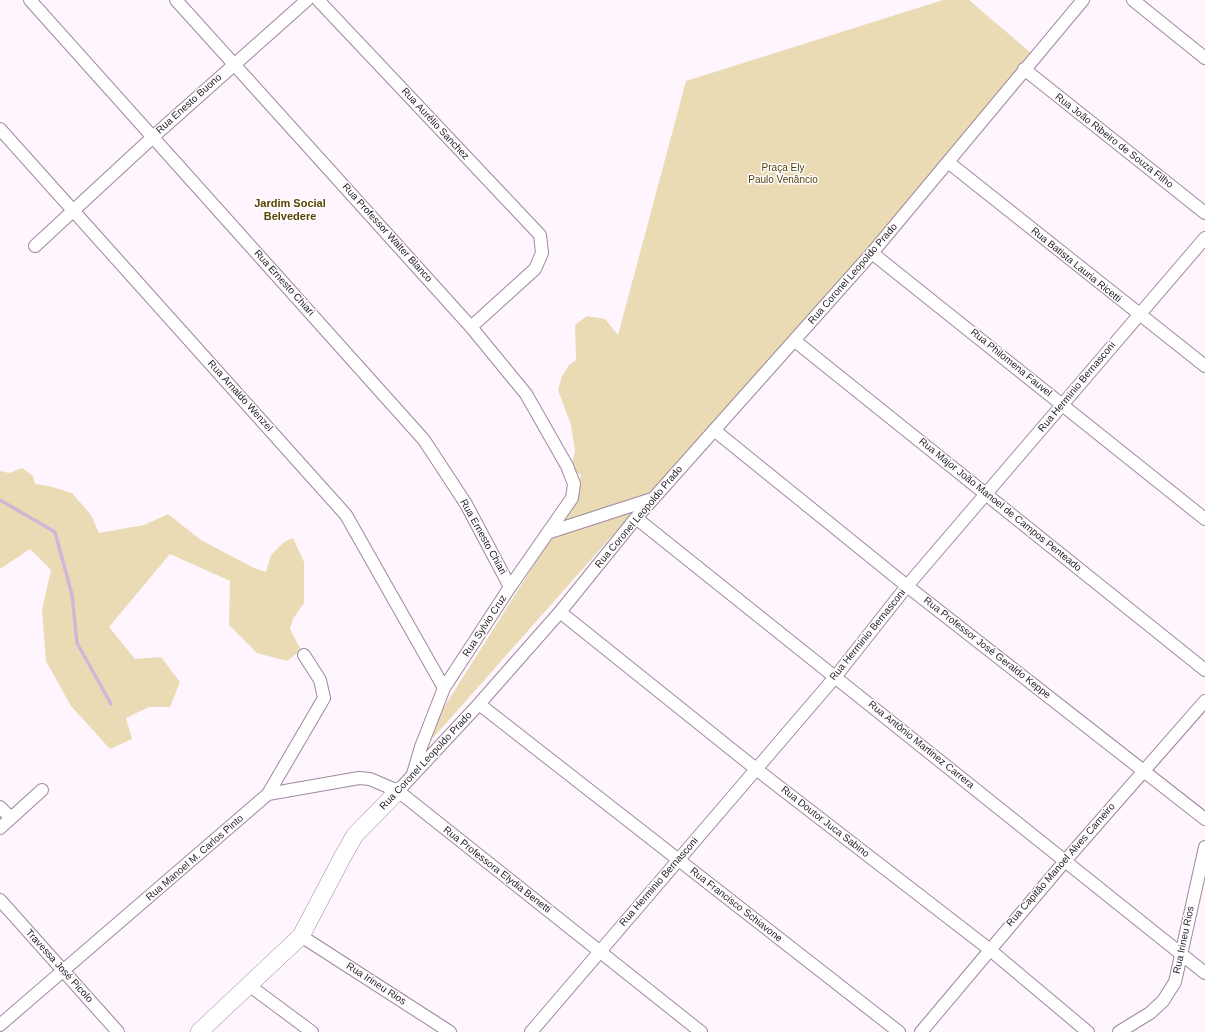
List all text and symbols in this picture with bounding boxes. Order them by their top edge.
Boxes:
street label: Rua Enesto Buono [154,71,224,137]
street label: Rua Aurélio Sanchez [399,86,471,162]
street label: Rua João Ribeiro de Souza Filho [1052,91,1176,191]
park label: Praça Ely Paulo Venâncio [748,162,818,186]
street label: Rua Professor Walter Blanco [340,181,434,285]
district label: Jardim Social Belvedere [254,197,326,223]
street label: Rua Coronel Leopoldo Prado [806,221,900,327]
street label: Rua Batista Lauria Ricetti [1028,225,1124,305]
street label: Rua Ernesto Chiari [251,248,317,318]
street label: Rua Philomena Fauvel [968,327,1054,399]
street label: Rua Herminio Bernasconi [1036,340,1118,434]
street label: Rua Arnaldo Wenzel [205,358,275,434]
street label: Rua Major João Manoel de Campos Penteado [916,436,1084,574]
street label: Rua Coronel Leopoldo Prado [593,464,685,570]
street label: Rua Ernesto Chiari [457,497,509,577]
street label: Rua Herminio Bernasconi [827,587,909,683]
street label: Rua Sylvio Cruz [460,593,510,659]
street label: Rua Professor José Geraldo Keppe [921,595,1053,701]
street label: Rua Antônio Martinez Carrera [866,699,976,791]
street label: Rua Coronel Leopoldo Prado [377,710,475,812]
street label: Rua Doutor Juca Sabino [778,784,872,860]
street label: Rua Capitão Manoel Alves Carneiro [1004,801,1118,929]
street label: Rua Manoel M. Carlos Pinto [144,812,246,904]
street label: Rua Professora Elydia Benetti [441,824,553,916]
street label: Rua Herminio Bernasconi [617,835,701,929]
street label: Rua Francisco Schiavone [687,865,785,945]
street label: Rua Irineu Rios [1171,905,1197,975]
street label: Travessa José Picolo [23,927,95,1005]
street label: Rua Irineu Rios [344,960,408,1008]

